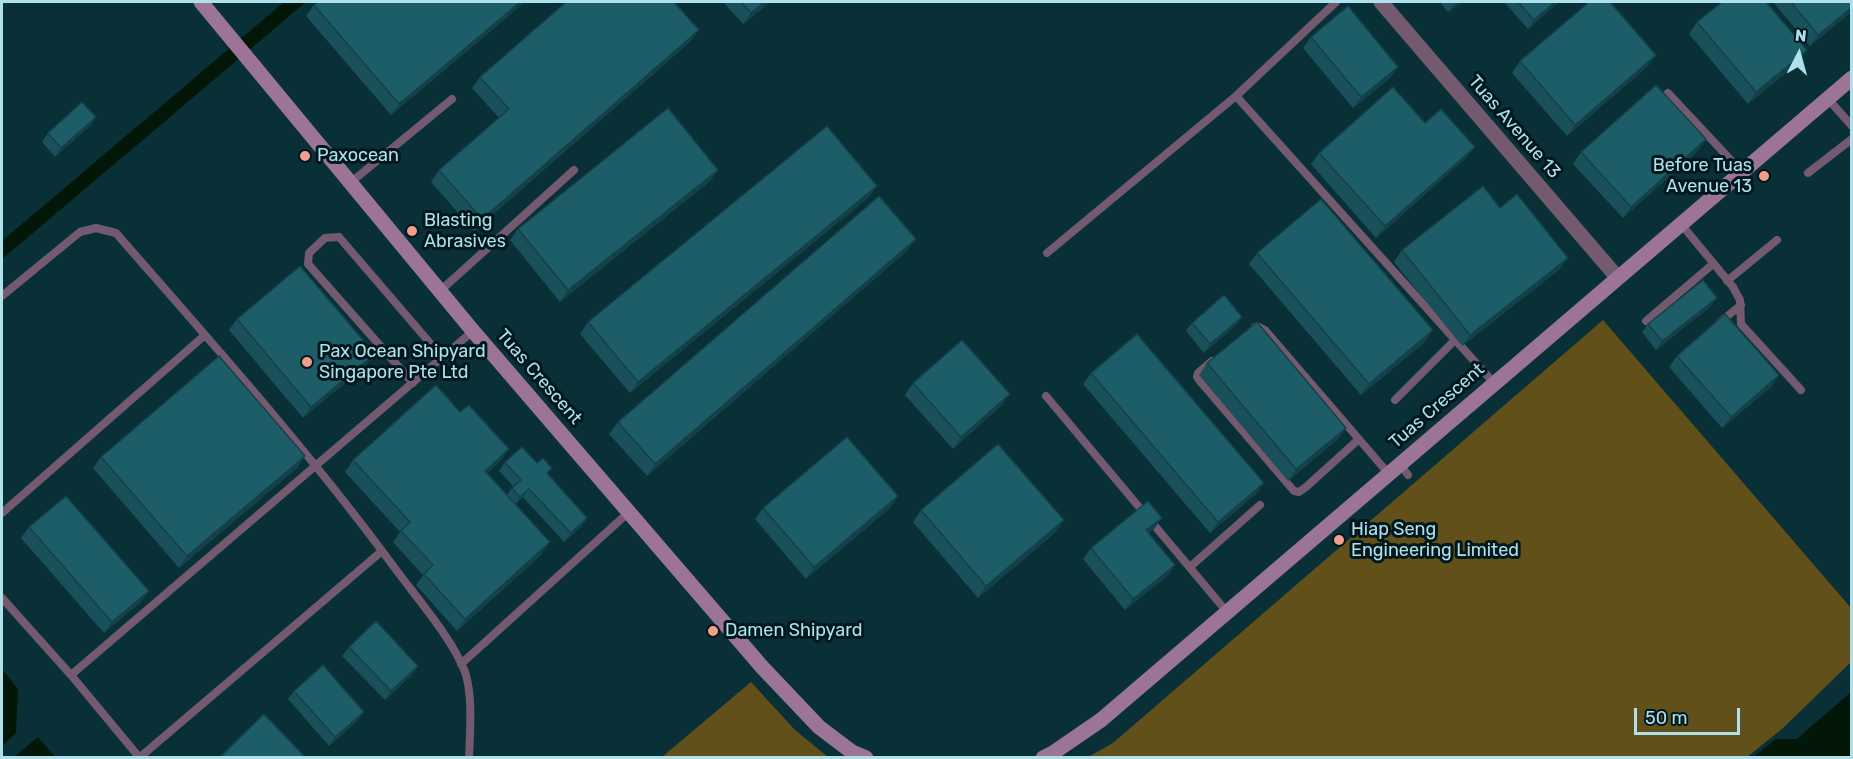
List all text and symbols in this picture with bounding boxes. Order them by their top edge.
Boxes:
north arrow [1769,24,1829,84]
text: N [1794,26,1808,46]
street label: Tuas Avenue 13 [1463,71,1565,183]
place label: Paxocean [317,145,399,167]
marker: Paxocean [298,149,312,163]
place label: Before Tuas Avenue 13 [1653,155,1752,198]
marker: Before Tuas Avenue 13 [1757,169,1771,183]
place label: Blasting Abrasives [424,210,506,252]
marker: Blasting Abrasives [405,224,419,238]
street label: Tuas Crescent [492,325,586,429]
place label: Pax Ocean Shipyard Singapore Pte Ltd [319,341,486,384]
marker: Pax Ocean Shipyard Singapore Pte Ltd [300,355,314,369]
street label: Tuas Crescent [1385,359,1489,453]
place label: Hiap Seng Engineering Limited [1351,519,1519,562]
marker: Hiap Seng Engineering Limited [1332,533,1346,547]
place label: Damen Shipyard [725,620,863,642]
marker: Damen Shipyard [706,624,720,638]
scale bar [1637,696,1744,734]
text: 50 m [1645,707,1688,729]

